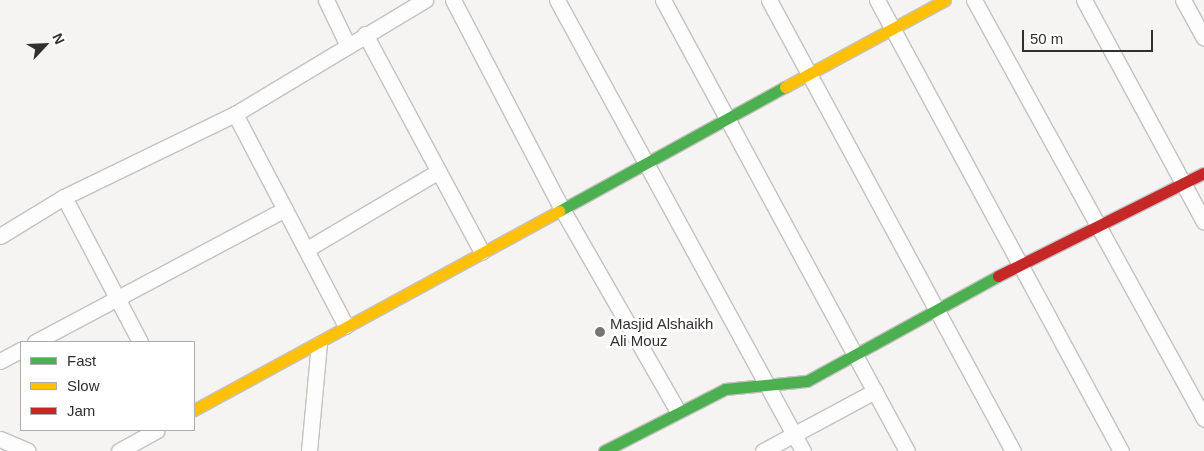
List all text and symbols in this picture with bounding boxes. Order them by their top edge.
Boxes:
north arrow [20,20,70,70]
scale bar [1024,20,1155,52]
text: 50 m [1030,30,1063,47]
text: N [49,31,68,47]
place label: Masjid Alshaikh Ali Mouz [610,314,714,349]
marker: Masjid Alshaikh Ali Mouz [594,326,606,338]
legend [20,341,195,431]
text: Fast [67,352,96,369]
text: Slow [67,377,100,394]
text: Jam [67,402,95,419]

